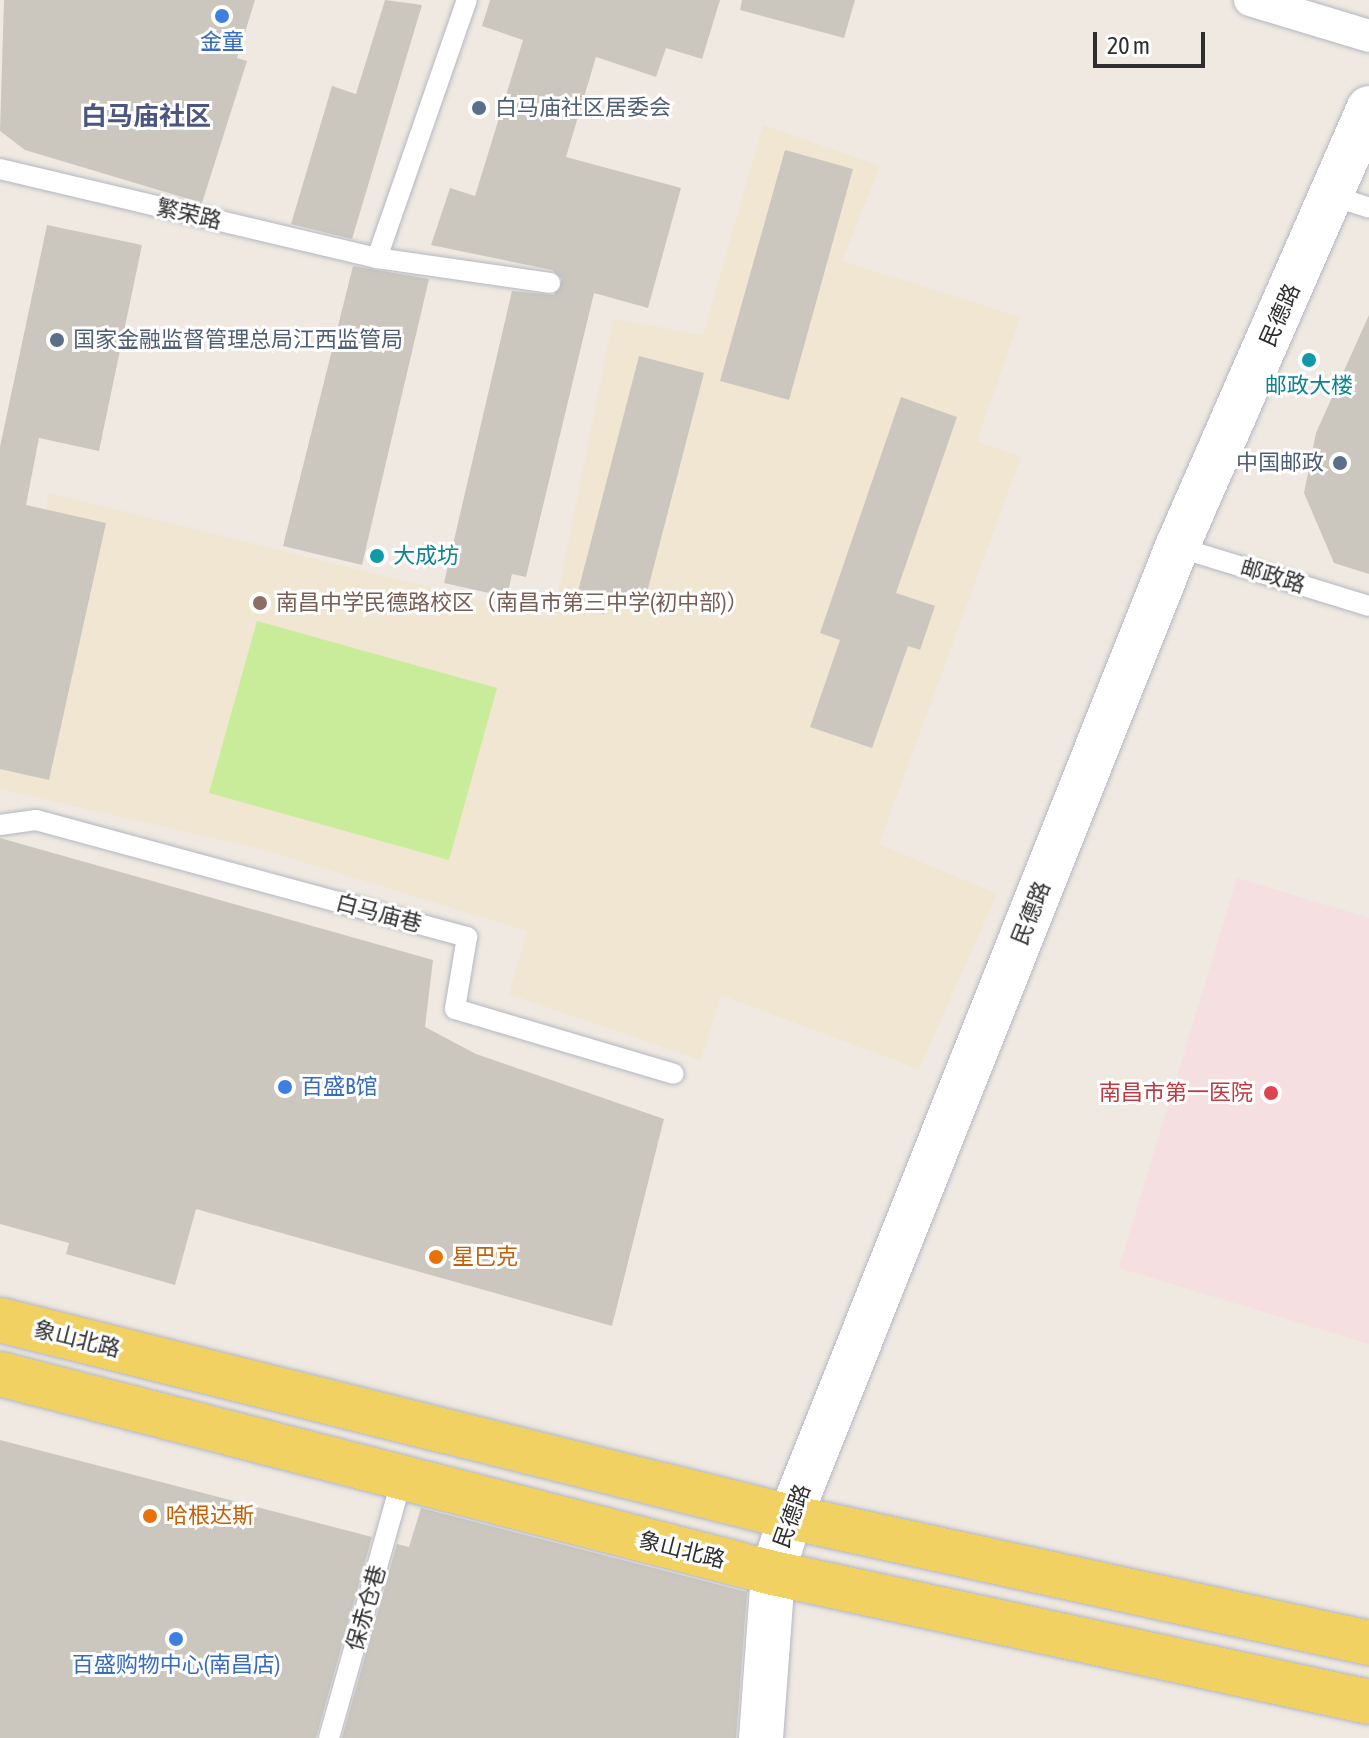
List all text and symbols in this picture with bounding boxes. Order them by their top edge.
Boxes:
marker: 金童 [213,7,231,25]
scale bar [1097,16,1209,66]
place label: 金童 [200,29,244,55]
text: 20 m [1107,32,1150,59]
place label: 白马庙社区居委会 [495,95,671,121]
marker: 白马庙社区居委会 [470,99,488,117]
district label: 白马庙社区 [81,101,211,133]
street label: 繁荣路 [154,194,224,234]
street label: 民德路 [1255,279,1305,351]
place label: 国家金融监督管理总局江西监管局 [73,327,403,353]
marker: 国家金融监督管理总局江西监管局 [48,331,66,349]
marker: 邮政大楼 [1300,351,1318,369]
place label: 邮政大楼 [1265,373,1353,399]
place label: 中国邮政 [1236,450,1324,476]
marker: 中国邮政 [1331,454,1349,472]
place label: 大成坊 [393,543,459,569]
marker: 大成坊 [368,547,386,565]
street label: 邮政路 [1238,554,1308,598]
place label: 南昌中学民德路校区（南昌市第三中学(初中部)） [276,590,749,616]
marker: 南昌中学民德路校区（南昌市第三中学(初中部)） [251,594,269,612]
street label: 民德路 [1006,877,1056,949]
street label: 白马庙巷 [333,889,425,937]
place label: 百盛B馆 [301,1074,377,1100]
marker: 百盛B馆 [276,1078,294,1096]
place label: 南昌市第一医院 [1099,1080,1253,1106]
marker: 南昌市第一医院 [1260,1082,1282,1104]
place label: 星巴克 [452,1244,518,1270]
marker: 星巴克 [427,1248,445,1266]
street label: 象山北路 [31,1316,123,1362]
street label: 民德路 [768,1480,816,1552]
place label: 哈根达斯 [166,1503,254,1529]
marker: 哈根达斯 [141,1507,159,1525]
street label: 象山北路 [636,1527,728,1573]
street label: 保赤仓巷 [341,1562,391,1654]
marker: 百盛购物中心(南昌店) [167,1630,185,1648]
place label: 百盛购物中心(南昌店) [72,1652,280,1678]

